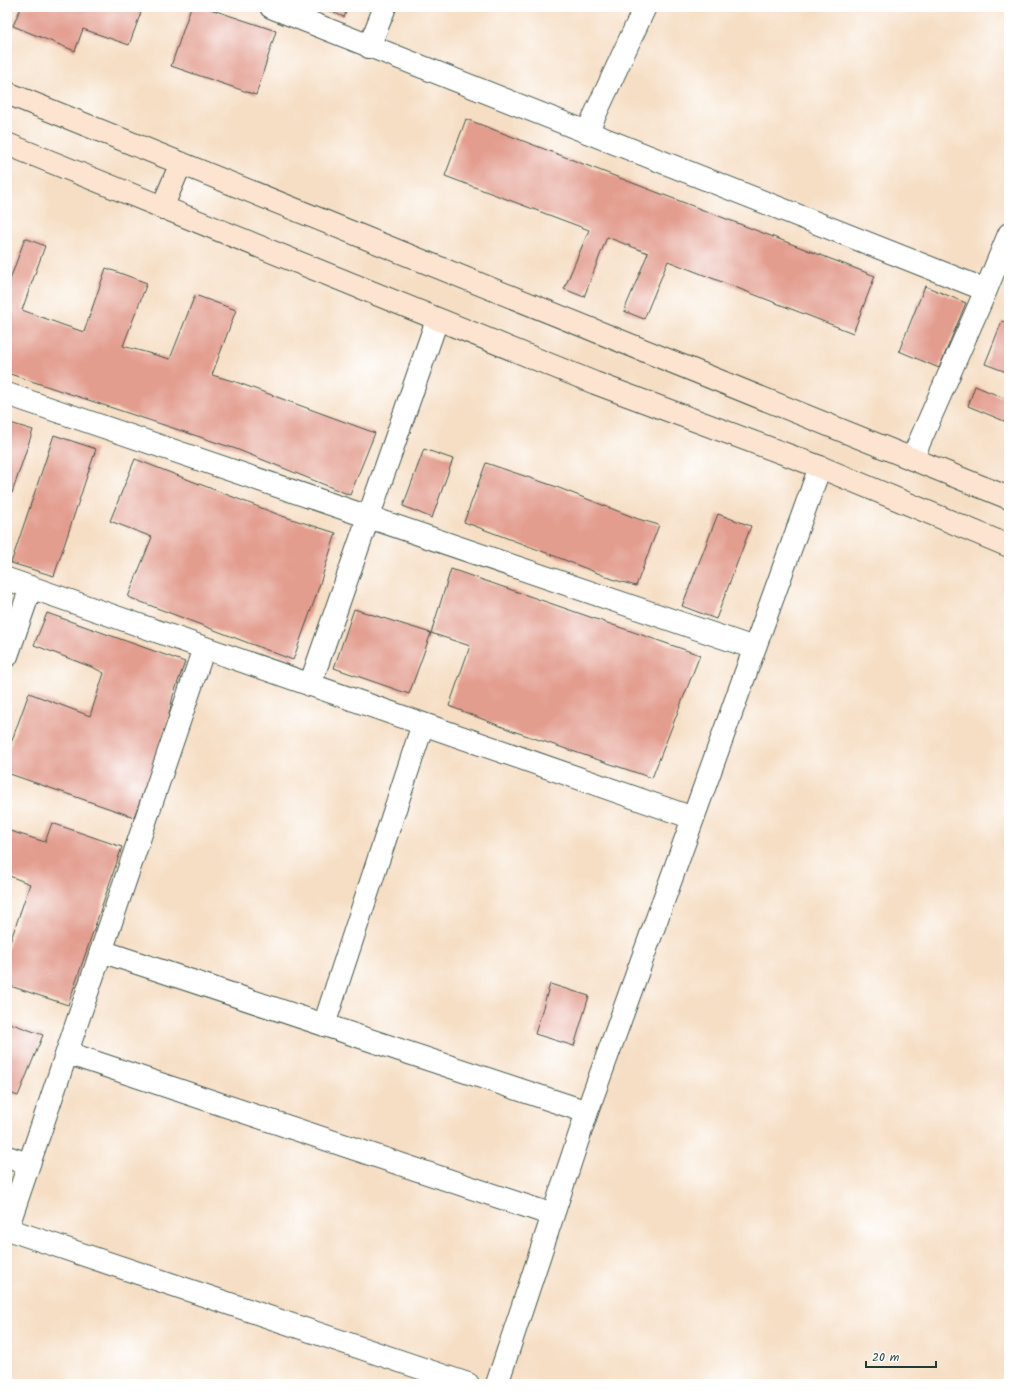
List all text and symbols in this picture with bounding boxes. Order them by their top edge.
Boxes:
scale bar [866,1343,936,1369]
text: 20 m [872,1348,900,1367]

